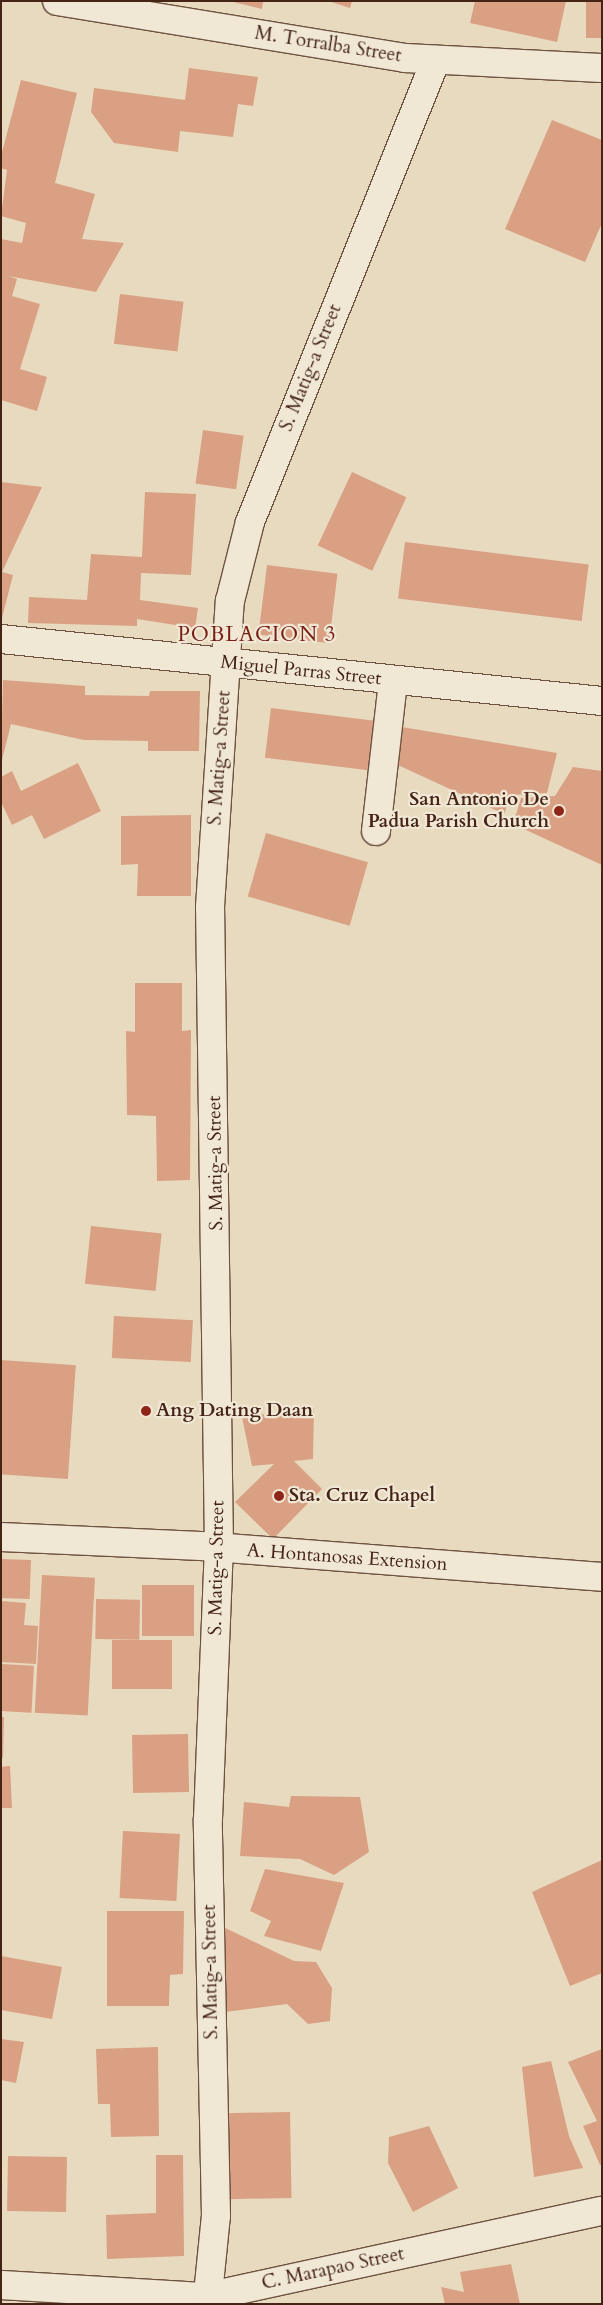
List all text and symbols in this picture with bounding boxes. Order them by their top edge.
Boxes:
street label: M. Torralba Street [253,22,403,68]
street label: S. Matig-a Street [275,301,347,435]
district label: POBLACION 3 [176,622,338,648]
street label: Miguel Parras Street [219,651,383,691]
street label: S. Matig-a Street [204,690,236,826]
place label: San Antonio De Padua Parish Church [368,789,549,833]
marker: San Antonio De Padua Parish Church [553,805,565,817]
street label: S. Matig-a Street [203,1095,229,1231]
place label: Ang Dating Daan [156,1400,313,1422]
marker: Ang Dating Daan [140,1405,152,1417]
place label: Sta. Cruz Chapel [289,1485,435,1507]
marker: Sta. Cruz Chapel [273,1490,285,1502]
street label: S. Matig-a Street [204,1500,230,1636]
street label: A. Hontanosas Extension [246,1540,448,1576]
street label: S. Matig-a Street [198,1904,224,2040]
street label: C. Marapao Street [260,2243,406,2295]

